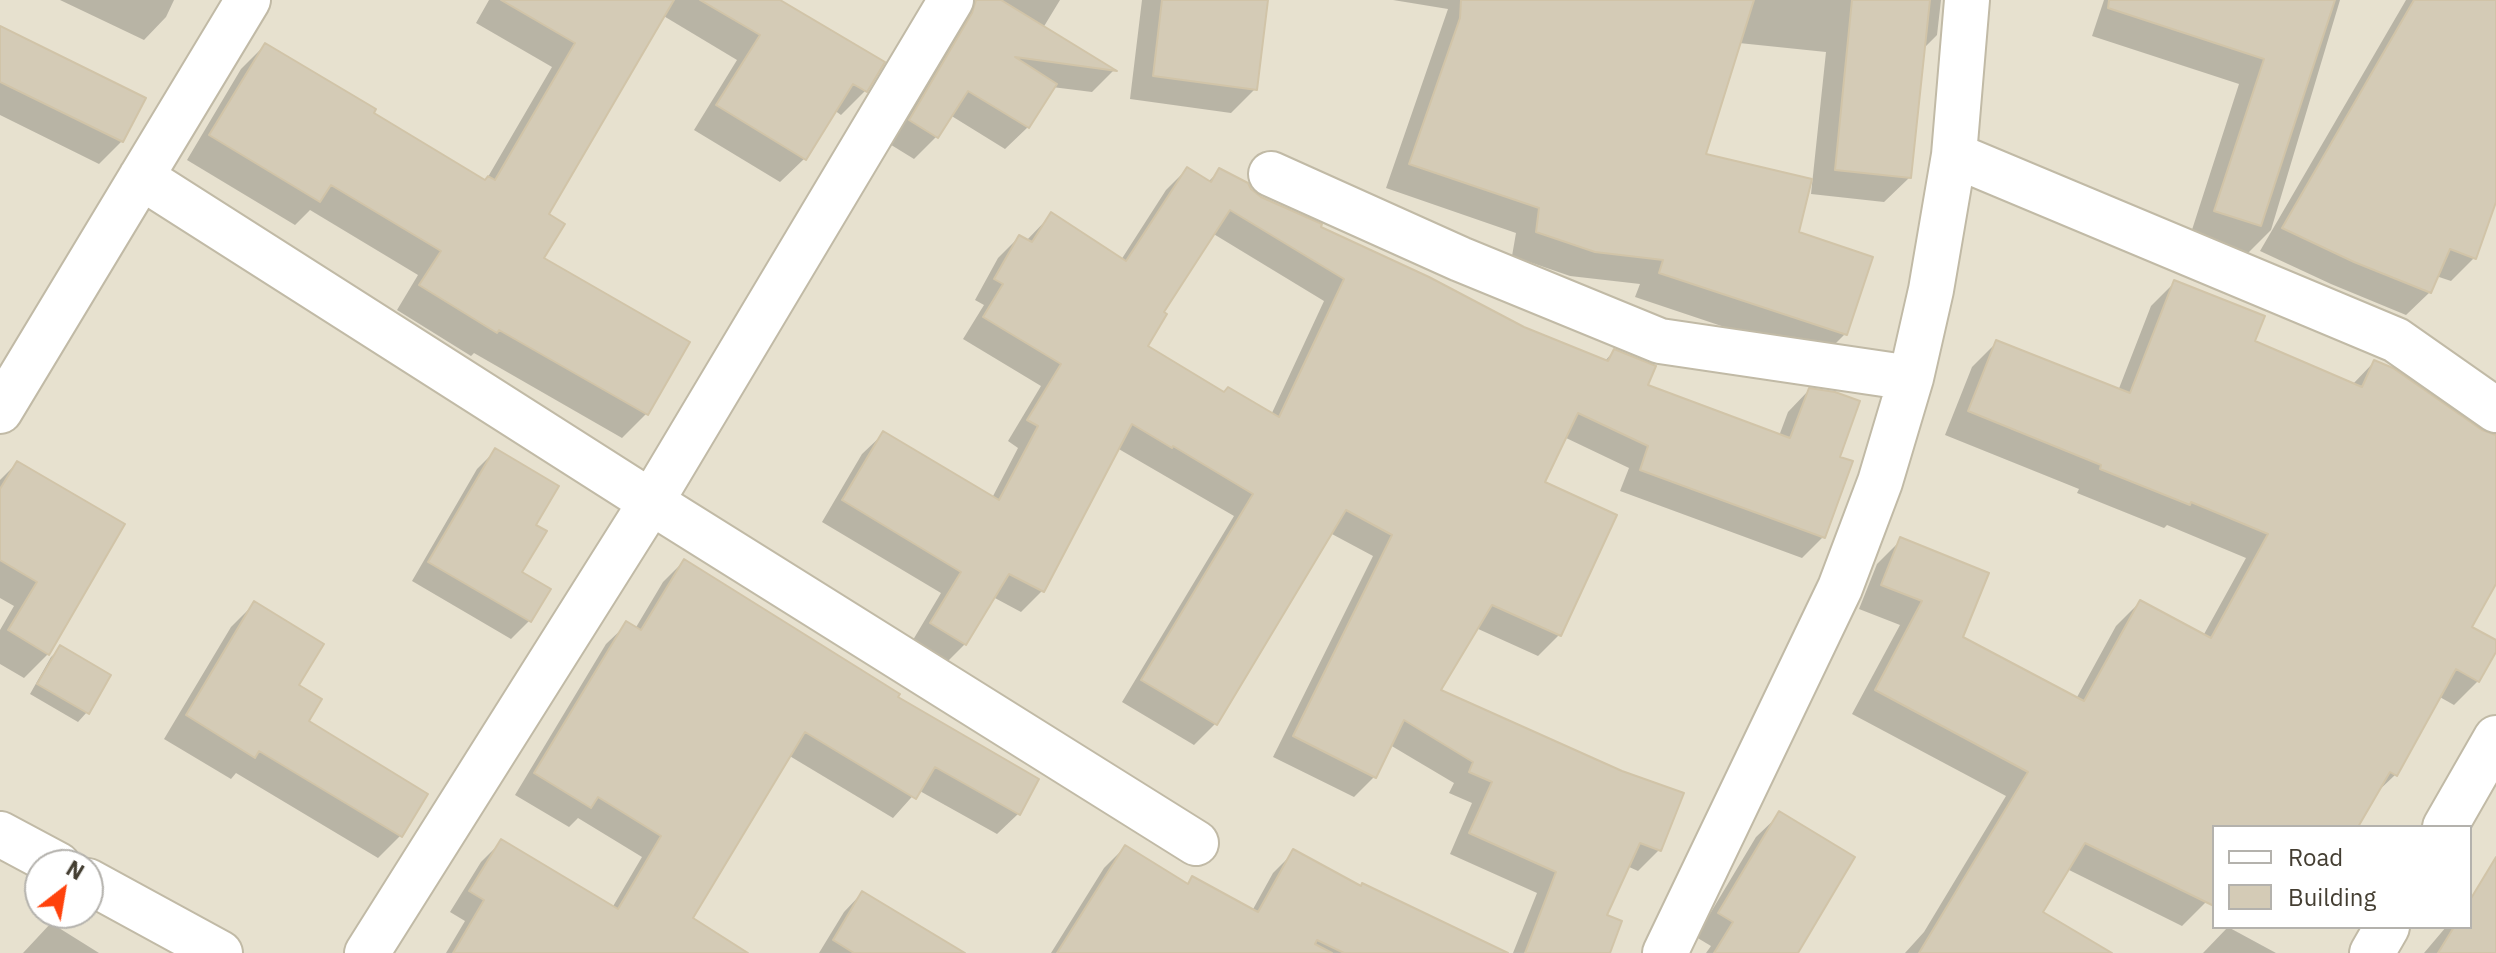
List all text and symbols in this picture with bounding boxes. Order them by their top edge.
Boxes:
legend [2212,825,2472,929]
text: Road [2288,841,2343,873]
north arrow [24,849,104,929]
text: N [61,853,90,886]
text: Building [2288,881,2376,913]

